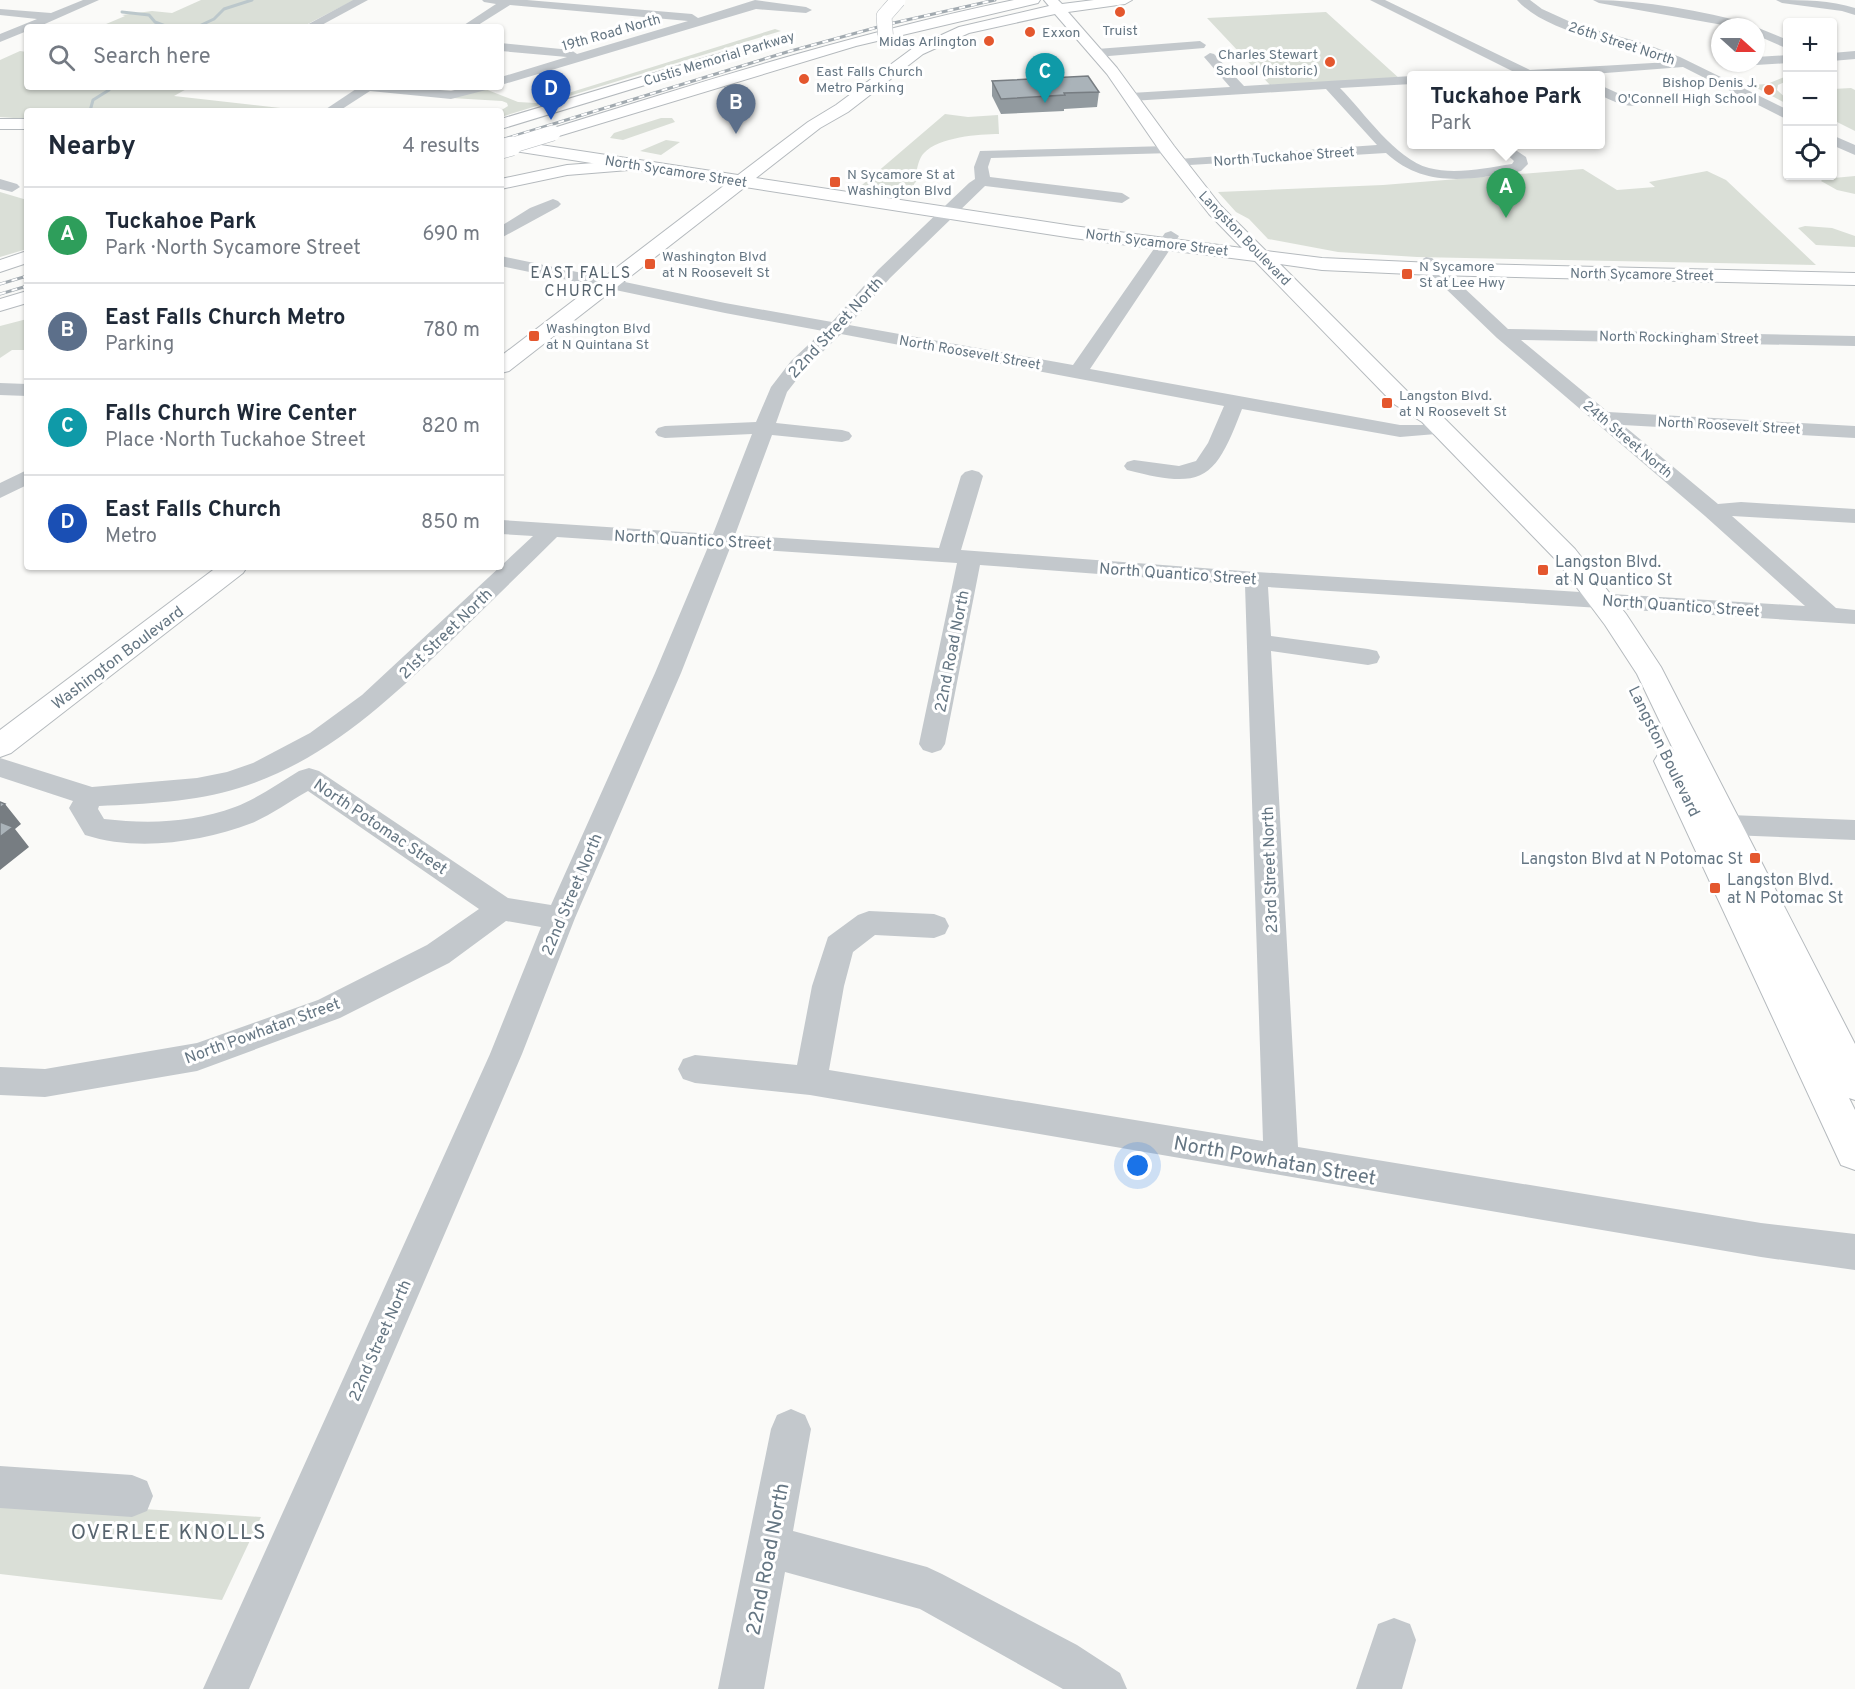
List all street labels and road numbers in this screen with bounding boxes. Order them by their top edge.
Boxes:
street label: 19th Road North [560,11,663,56]
street label: 26th Street North [1566,19,1677,70]
street label: Custis Memorial Parkway [642,28,797,91]
street label: North Tuckahoe Street [1213,144,1355,171]
street label: North Sycamore Street [603,153,748,192]
street label: Langston Boulevard [1194,188,1294,290]
street label: North Sycamore Street [1084,226,1229,261]
street label: North Sycamore Street [1570,266,1714,285]
street label: 22nd Street North [785,274,888,383]
street label: North Rockingham Street [1599,329,1759,348]
street label: North Roosevelt Street [898,333,1042,374]
street label: 24th Street North [1579,398,1675,482]
street label: North Roosevelt Street [1657,414,1801,439]
street label: North Quantico Street [613,527,772,555]
street label: North Quantico Street [1098,560,1257,590]
street label: 21st Street North [396,585,497,684]
street label: 22nd Road North [931,589,975,714]
street label: North Quantico Street [1601,592,1760,622]
street label: Washington Boulevard [48,602,188,715]
street label: Langston Boulevard [1623,683,1704,821]
street label: North Potomac Street [309,775,451,880]
street label: 23rd Street North [1259,806,1283,934]
street label: 22nd Street North [538,831,608,959]
street label: North Powhatan Street [182,994,343,1069]
street label: North Powhatan Street [1171,1131,1378,1193]
street label: 22nd Street North [345,1277,417,1405]
street label: 22nd Road North [741,1481,796,1638]

